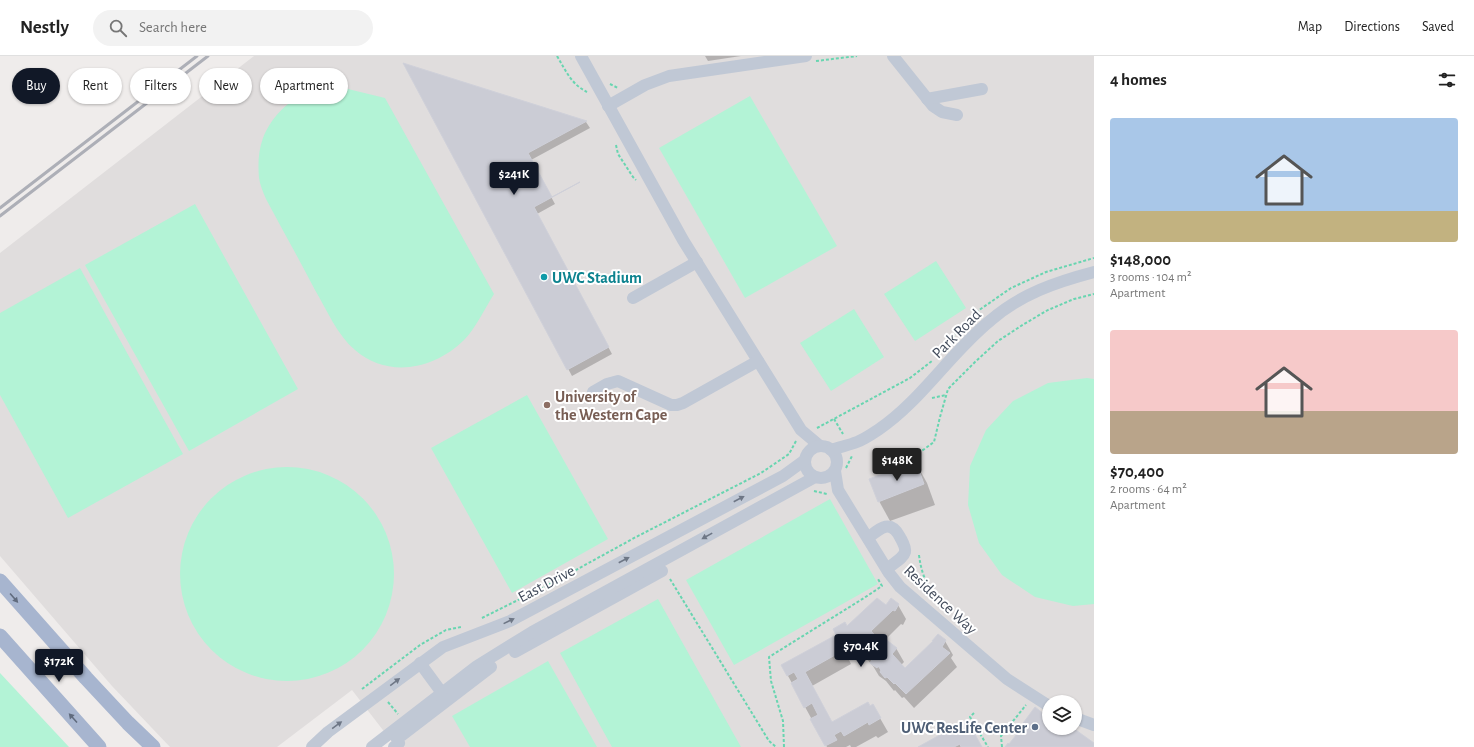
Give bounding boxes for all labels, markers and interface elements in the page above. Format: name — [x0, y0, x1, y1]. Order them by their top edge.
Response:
search box — [93, 10, 373, 46]
icon: search — [107, 17, 129, 39]
text: Nestly — [20, 18, 69, 37]
text: Search here — [139, 20, 207, 35]
text: Map — [1298, 20, 1322, 34]
text: Directions — [1344, 20, 1400, 34]
text: Saved — [1422, 20, 1454, 34]
chip: Buy — [12, 68, 60, 104]
chip: Rent — [68, 68, 122, 104]
chip: Filters — [130, 68, 191, 104]
chip: New — [199, 68, 252, 104]
chip: Apartment — [260, 68, 348, 104]
icon: filters — [1436, 69, 1458, 91]
text: 4 homes — [1110, 71, 1167, 88]
icon: home — [1248, 144, 1320, 216]
pin: $241K — [486, 162, 542, 196]
text: $241K — [499, 168, 529, 181]
text: $148,000 — [1110, 251, 1171, 268]
place label: UWC Stadium — [552, 270, 642, 286]
text: 3 rooms · 104 m² — [1110, 271, 1191, 284]
marker: UWC Stadium — [539, 272, 549, 282]
text: Apartment — [1110, 287, 1165, 300]
street label: Park Road — [929, 306, 984, 361]
icon: home — [1248, 356, 1320, 428]
place label: University of the Western Cape — [555, 389, 668, 423]
marker: University of the Western Cape — [542, 400, 552, 410]
pin: $148K — [869, 448, 925, 482]
text: $148K — [881, 454, 913, 467]
text: $70,400 — [1110, 463, 1164, 480]
text: 2 rooms · 64 m² — [1110, 483, 1187, 496]
one-way arrow — [733, 496, 744, 503]
text: Apartment — [1110, 499, 1165, 512]
one-way arrow — [701, 533, 713, 540]
one-way arrow — [618, 557, 630, 564]
street label: East Drive — [515, 562, 577, 605]
street label: Residence Way — [900, 562, 980, 638]
one-way arrow — [9, 593, 18, 602]
one-way arrow — [503, 618, 514, 624]
pin: $70.4K — [828, 634, 894, 668]
text: $70.4K — [843, 640, 879, 653]
pin: $172K — [31, 649, 87, 683]
text: $172K — [44, 655, 74, 668]
one-way arrow — [390, 678, 401, 686]
map controls — [1042, 695, 1082, 735]
button: layers — [1042, 695, 1082, 735]
one-way arrow — [69, 714, 78, 723]
place label: UWC ResLife Center — [901, 720, 1027, 736]
one-way arrow — [332, 721, 342, 729]
marker: UWC ResLife Center — [1030, 722, 1040, 732]

